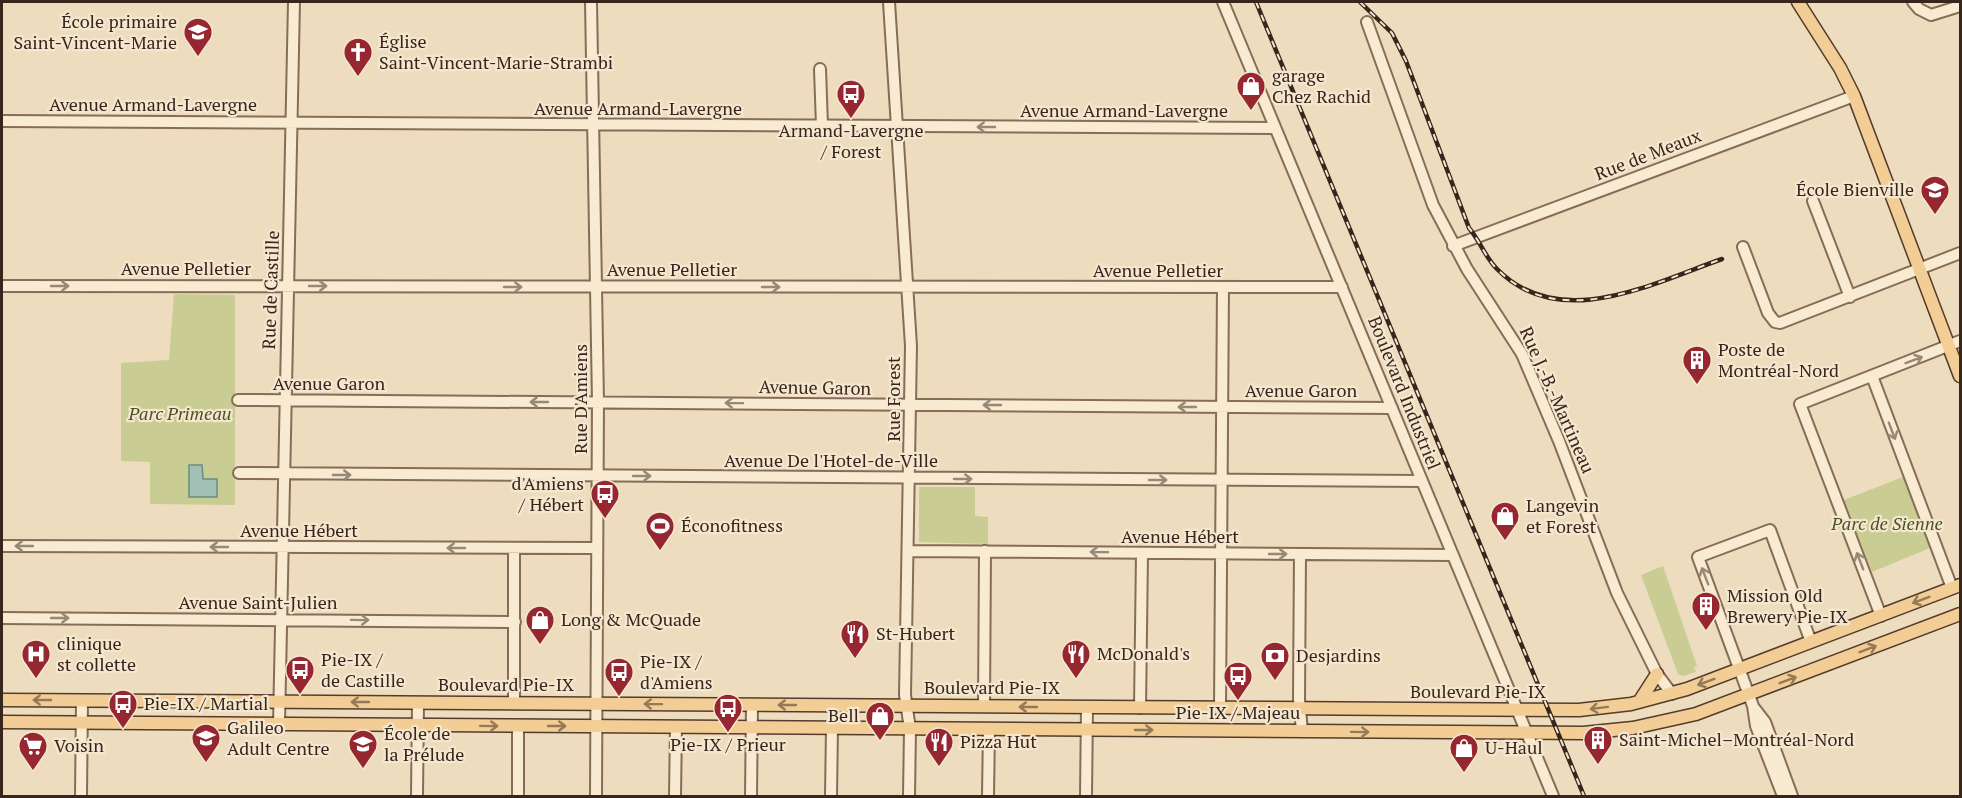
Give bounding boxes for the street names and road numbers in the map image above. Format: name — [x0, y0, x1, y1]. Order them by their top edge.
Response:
street label: Avenue Armand-Lavergne — [49, 92, 257, 116]
street label: Avenue Armand-Lavergne — [534, 96, 742, 120]
street label: Avenue Armand-Lavergne — [1020, 98, 1228, 122]
street label: Rue de Meaux — [1591, 123, 1705, 185]
street label: Rue de Castille — [256, 230, 284, 350]
street label: Avenue Pelletier — [121, 256, 251, 280]
street label: Avenue Pelletier — [607, 257, 737, 281]
street label: Avenue Pelletier — [1093, 258, 1223, 282]
street label: Boulevard Industriel — [1363, 312, 1447, 473]
street label: Rue J.-B.-Martineau — [1515, 322, 1601, 477]
street label: Rue D'Amiens — [568, 344, 592, 454]
street label: Rue Forest — [881, 356, 905, 442]
street label: Avenue Garon — [273, 371, 385, 395]
street label: Avenue Garon — [759, 374, 872, 400]
street label: Avenue Garon — [1245, 378, 1357, 402]
street label: Avenue De l'Hotel-de-Ville — [724, 448, 938, 472]
street label: Avenue Hébert — [240, 518, 358, 542]
street label: Avenue Hébert — [1121, 524, 1239, 548]
street label: Avenue Saint-Julien — [179, 590, 338, 614]
street label: Boulevard Pie-IX — [438, 672, 574, 696]
street label: Boulevard Pie-IX — [924, 675, 1060, 699]
street label: Boulevard Pie-IX — [1410, 679, 1546, 703]

